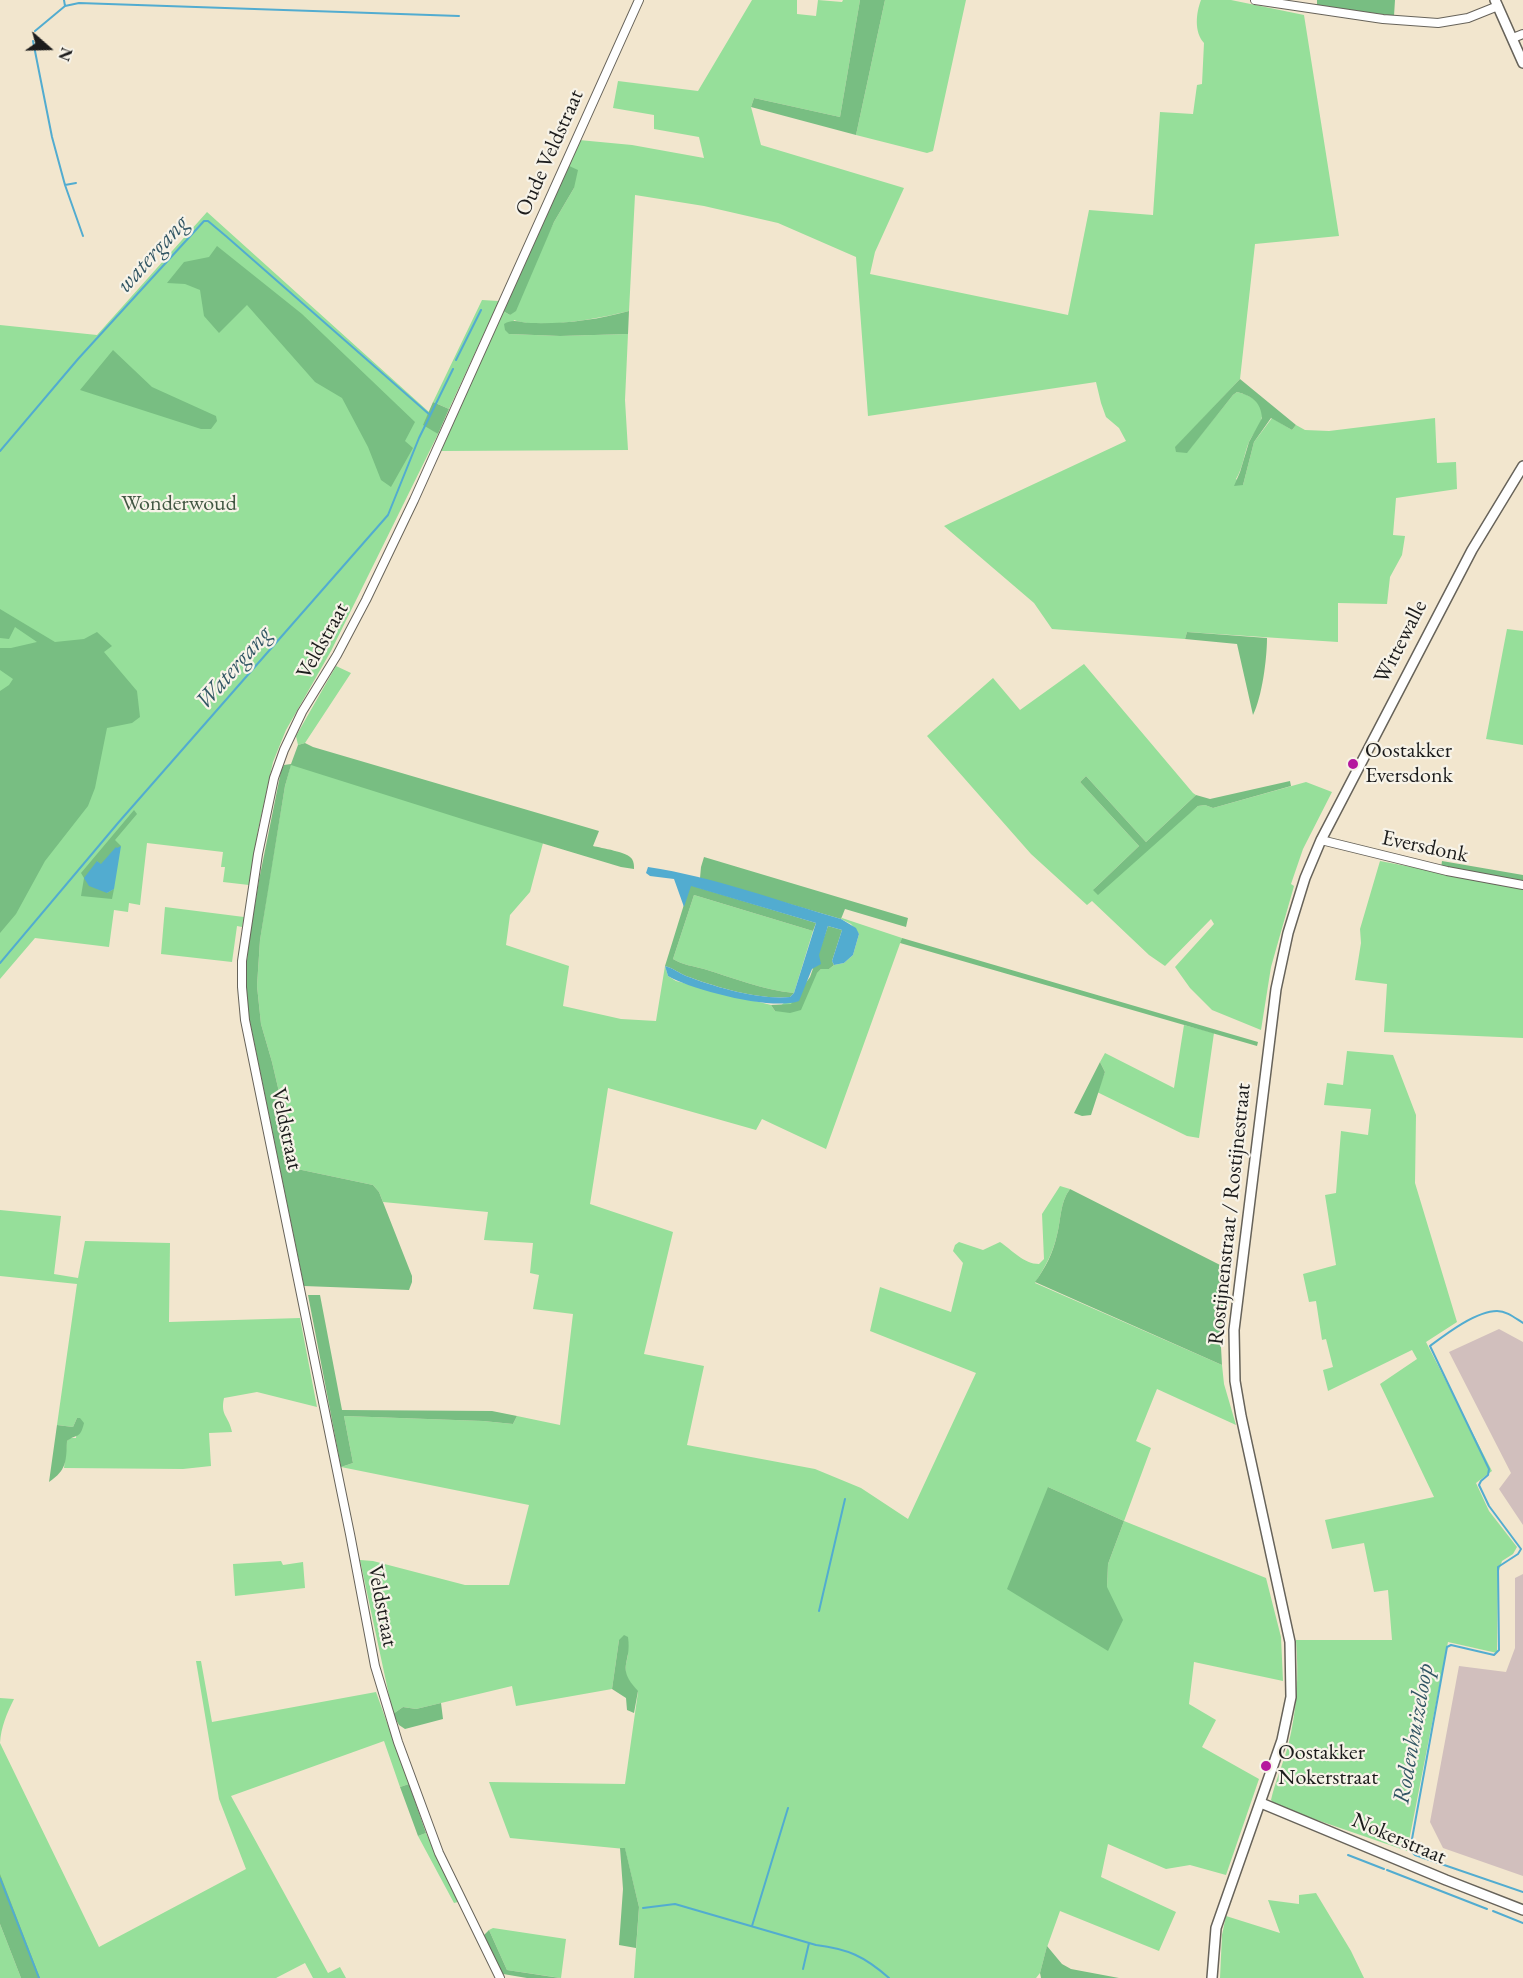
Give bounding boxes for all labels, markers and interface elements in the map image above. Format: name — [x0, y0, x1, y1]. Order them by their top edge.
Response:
north arrow — [18, 18, 78, 78]
text: N — [53, 45, 77, 64]
street label: Oude Veldstraat — [510, 86, 590, 220]
water label: watergang — [111, 209, 195, 299]
park label: Wonderwoud — [121, 491, 237, 517]
street label: Wittewalle — [1369, 596, 1433, 688]
street label: Veldstraat — [291, 598, 355, 684]
water label: Watergang — [190, 620, 278, 716]
place label: Oostakker Eversdonk — [1365, 738, 1453, 790]
marker: Oostakker Eversdonk — [1346, 757, 1360, 771]
street label: Eversdonk — [1379, 825, 1471, 869]
street label: Rostijnenstraat / Rostijnestraat — [1203, 1082, 1257, 1346]
street label: Veldstraat — [264, 1085, 308, 1173]
street label: Veldstraat — [361, 1563, 403, 1649]
water label: Rodenhuizeloop — [1387, 1662, 1441, 1806]
place label: Oostakker Nokerstraat — [1278, 1740, 1378, 1792]
marker: Oostakker Nokerstraat — [1259, 1759, 1273, 1773]
street label: Nokerstraat — [1348, 1807, 1450, 1871]

